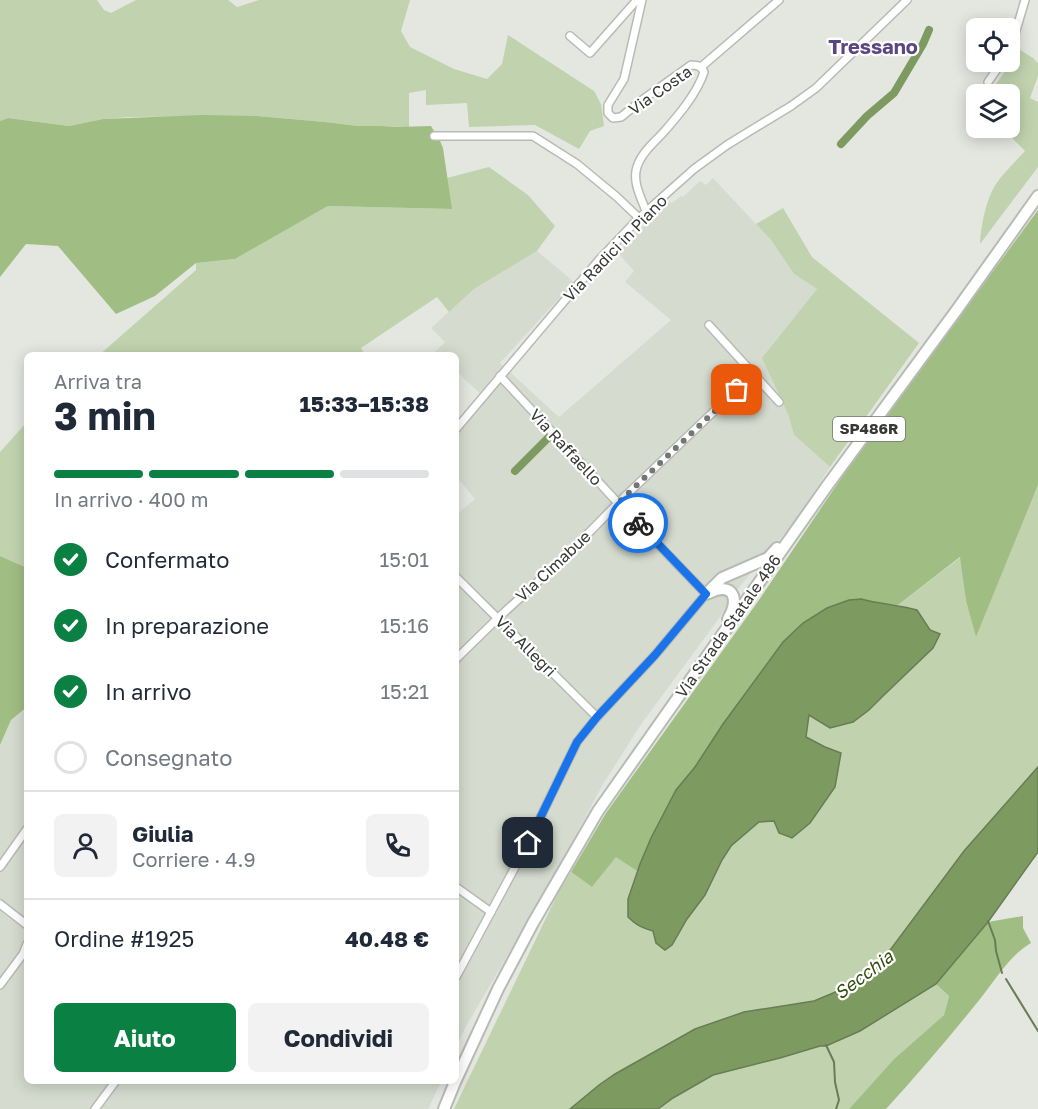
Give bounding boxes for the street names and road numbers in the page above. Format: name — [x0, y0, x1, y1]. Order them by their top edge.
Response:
street label: Via Costa — [625, 61, 695, 119]
street label: Via Radici in Piano — [559, 191, 671, 305]
street label: Via Raffaello — [525, 405, 607, 489]
road number: SP486R — [833, 417, 905, 441]
street label: Via Cimabue — [511, 526, 595, 606]
street label: Via Strada Statale 486 — [671, 550, 785, 702]
street label: Via Allegri — [491, 611, 561, 681]

